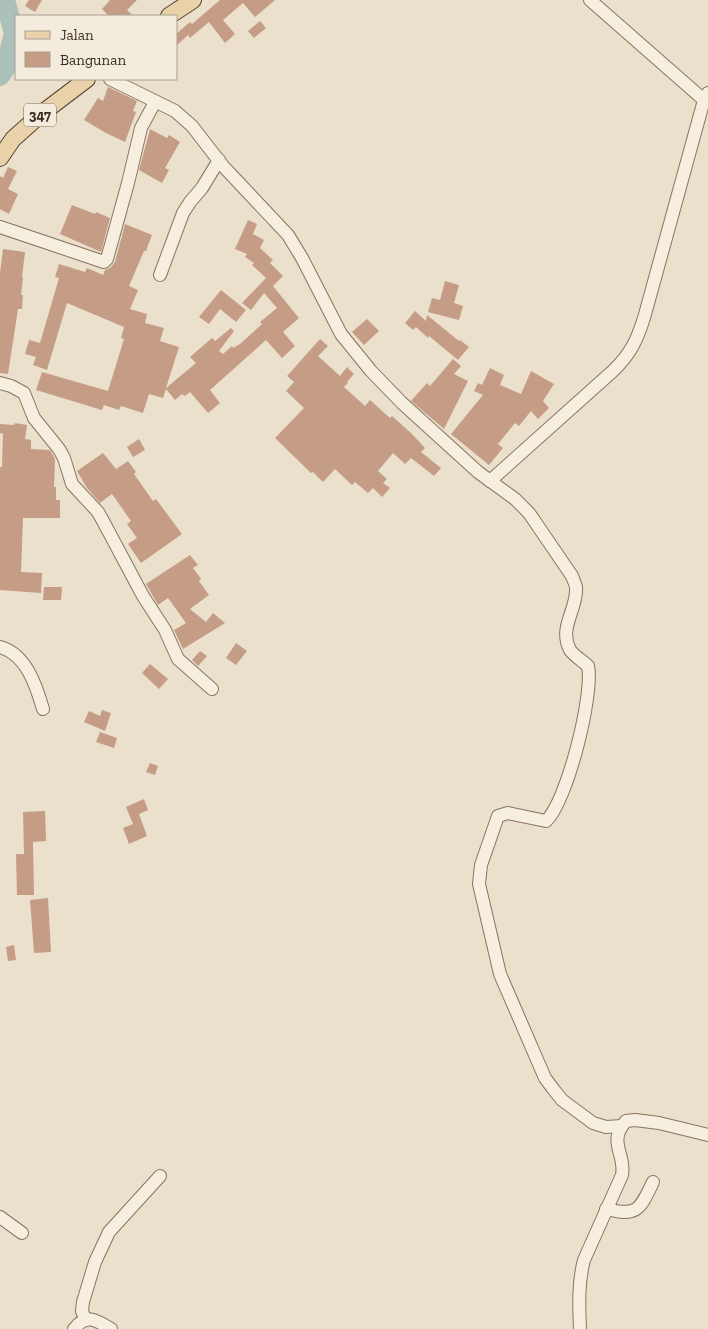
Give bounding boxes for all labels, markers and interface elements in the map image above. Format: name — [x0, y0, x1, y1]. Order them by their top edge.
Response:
legend — [15, 15, 178, 80]
text: Jalan — [60, 26, 94, 44]
text: Bangunan — [60, 51, 126, 69]
road number: 347 — [24, 104, 56, 126]

